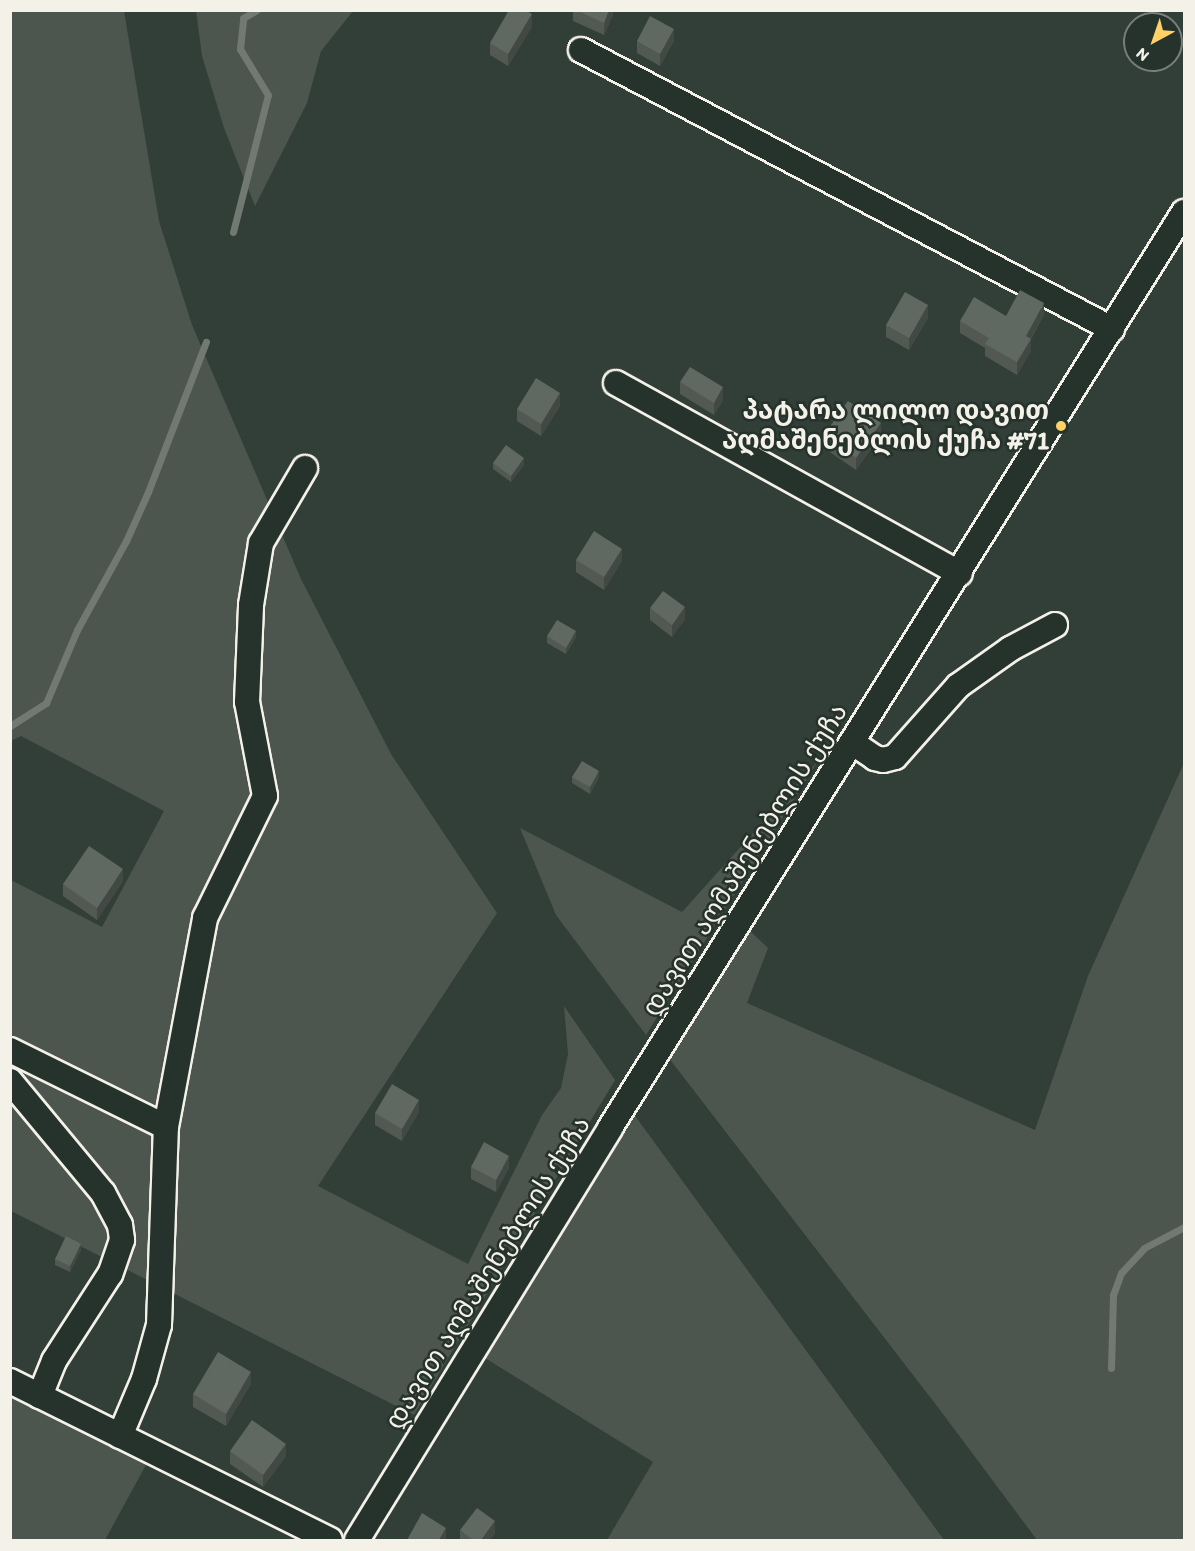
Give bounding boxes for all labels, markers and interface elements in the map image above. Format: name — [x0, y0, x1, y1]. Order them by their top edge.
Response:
north arrow — [1123, 12, 1183, 72]
text: N — [1132, 44, 1153, 65]
place label: პატარა ლილო დავით აღმაშენებლის ქუჩა #71 — [722, 395, 1049, 456]
marker: პატარა ლილო დავით აღმაშენებლის ქუჩა #71 — [1054, 419, 1068, 433]
street label: დავით აღმაშენებლის ქუჩა — [636, 698, 854, 1022]
street label: დავით აღმაშენებლის ქუჩა — [379, 1111, 597, 1435]

